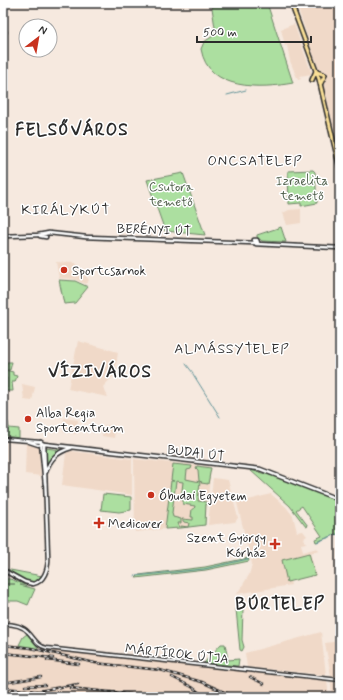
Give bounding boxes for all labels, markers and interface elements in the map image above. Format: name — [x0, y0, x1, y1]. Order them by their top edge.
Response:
north arrow — [18, 18, 58, 58]
scale bar — [197, 18, 311, 44]
text: N — [36, 22, 49, 38]
text: 500 m — [203, 25, 237, 41]
district label: FELSŐVÁROS — [15, 118, 129, 141]
district label: ONCSATELEP — [207, 152, 303, 170]
park label: Izraelita temető — [276, 173, 329, 205]
park label: Csutora temető — [148, 179, 193, 211]
district label: KIRÁLYKÚT — [21, 201, 111, 219]
street label: BERÉNYI ÚT — [117, 220, 192, 240]
place label: Sportcsarnok — [72, 263, 146, 280]
marker: Sportcsarnok — [59, 265, 69, 275]
district label: ALMÁSSYTELEP — [174, 340, 290, 358]
district label: VÍZIVÁROS — [48, 360, 152, 383]
place label: Alba Regia Sportcentrum — [36, 405, 124, 437]
marker: Alba Regia Sportcentrum — [23, 414, 33, 424]
street label: BUDAI ÚT — [166, 442, 226, 465]
place label: Óbudai Egyetem — [159, 488, 247, 505]
marker: Óbudai Egyetem — [146, 490, 156, 500]
place label: Medicover — [108, 516, 163, 533]
marker: Medicover — [93, 517, 105, 529]
place label: Szent György Kórház — [187, 530, 267, 562]
marker: Szent György Kórház — [269, 538, 281, 550]
district label: BÚRTELEP — [235, 593, 325, 615]
street label: MÁRTÍROK ÚTJA — [124, 640, 229, 668]

